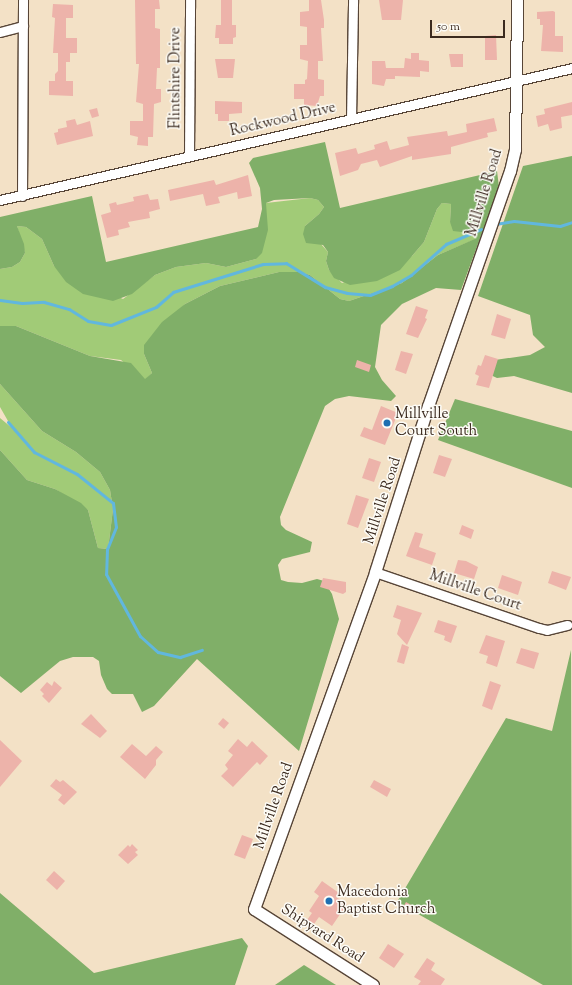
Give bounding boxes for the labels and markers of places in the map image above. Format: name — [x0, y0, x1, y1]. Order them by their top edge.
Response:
place label: Millville Court South — [395, 405, 477, 440]
marker: Millville Court South — [382, 418, 392, 428]
place label: Macedonia Baptist Church — [337, 883, 436, 918]
marker: Macedonia Baptist Church — [324, 896, 334, 906]

